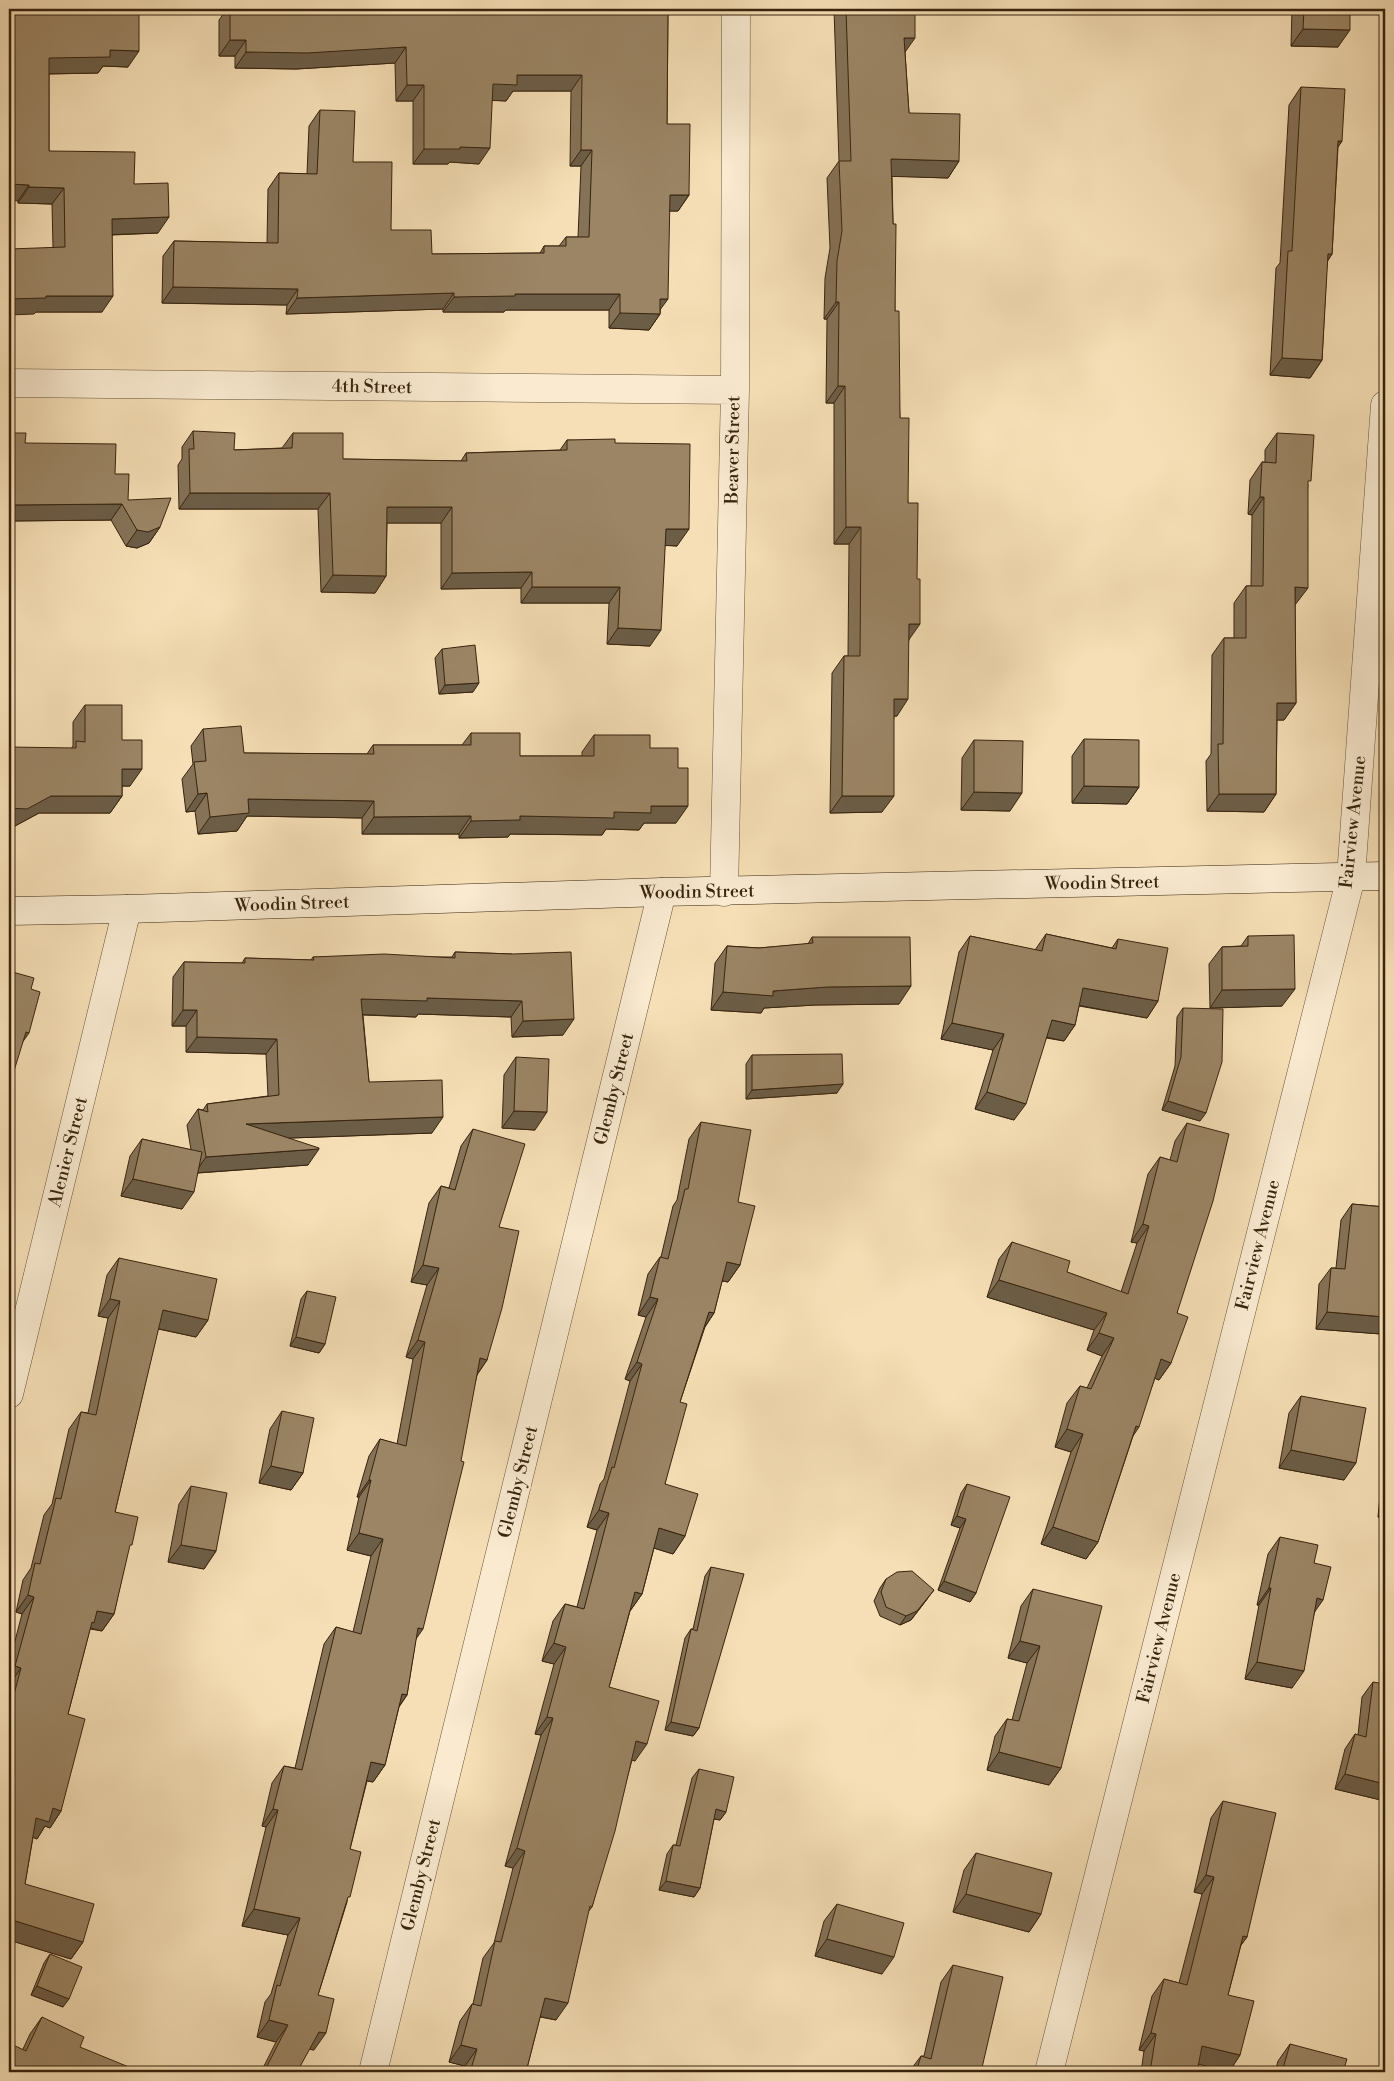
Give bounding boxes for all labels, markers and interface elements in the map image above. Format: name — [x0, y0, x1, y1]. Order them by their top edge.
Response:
street label: 4th Street — [331, 375, 413, 399]
street label: Beaver Street — [721, 395, 745, 506]
street label: Fairview Avenue — [1335, 754, 1371, 890]
street label: Woodin Street — [1043, 870, 1160, 896]
street label: Woodin Street — [638, 879, 755, 905]
street label: Woodin Street — [233, 890, 350, 918]
street label: Glemby Street — [589, 1030, 639, 1147]
street label: Alenier Street — [43, 1094, 93, 1211]
street label: Fairview Avenue — [1231, 1177, 1285, 1313]
street label: Glemby Street — [493, 1423, 543, 1540]
street label: Fairview Avenue — [1132, 1570, 1186, 1706]
street label: Glemby Street — [396, 1816, 446, 1933]

